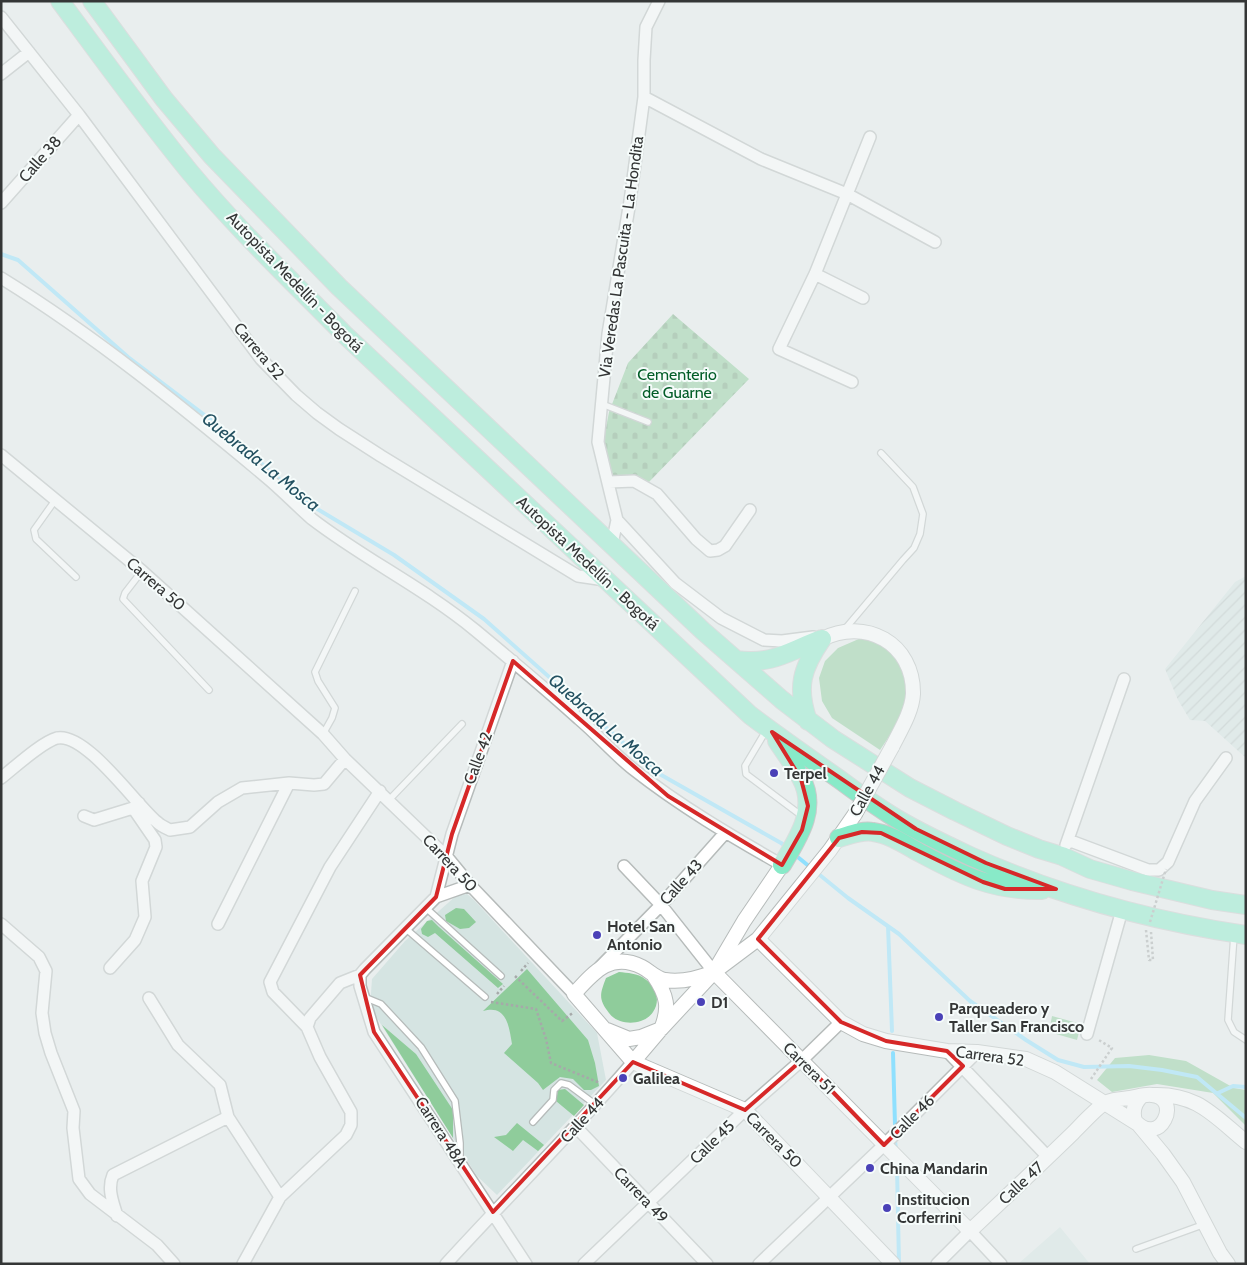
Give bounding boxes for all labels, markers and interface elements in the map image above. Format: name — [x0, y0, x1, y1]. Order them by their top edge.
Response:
street label: Calle 38 — [15, 132, 65, 186]
street label: Via Veredas La Pascuita - La Hondita — [595, 135, 647, 379]
street label: Autopista Medellín - Bogotá — [223, 208, 367, 356]
street label: Carrera 52 — [230, 319, 288, 383]
park label: Cementerio de Guarne — [637, 365, 717, 402]
water label: Quebrada La Mosca — [198, 408, 324, 516]
street label: Autopista Medellín - Bogotá — [513, 492, 663, 634]
street label: Carrera 50 — [123, 553, 189, 615]
water label: Quebrada La Mosca — [544, 669, 668, 781]
street label: Calle 42 — [460, 729, 496, 787]
street label: Calle 44 — [845, 762, 889, 820]
place label: Terpel — [784, 764, 827, 783]
marker: Terpel — [768, 767, 780, 779]
street label: Carrera 50 — [419, 830, 481, 896]
street label: Calle 43 — [656, 855, 706, 909]
place label: Hotel San Antonio — [607, 917, 675, 954]
marker: Hotel San Antonio — [591, 929, 603, 941]
place label: D1 — [711, 993, 728, 1012]
marker: D1 — [695, 996, 707, 1008]
place label: Parqueadero y Taller San Francisco — [949, 999, 1084, 1036]
marker: Parqueadero y Taller San Francisco — [933, 1011, 945, 1023]
street label: Carrera 51 — [779, 1038, 839, 1098]
street label: Carrera 52 — [955, 1042, 1025, 1070]
place label: Galilea — [633, 1069, 680, 1088]
marker: Galilea — [617, 1072, 629, 1084]
street label: Calle 46 — [886, 1091, 938, 1143]
street label: Carrera 48A — [411, 1093, 471, 1171]
street label: Calle 44 — [556, 1093, 608, 1147]
street label: Carrera 50 — [742, 1108, 806, 1172]
street label: Calle 45 — [686, 1116, 738, 1168]
street label: Calle 47 — [995, 1158, 1047, 1208]
place label: China Mandarin — [880, 1159, 988, 1178]
marker: China Mandarin — [864, 1162, 876, 1174]
street label: Carrera 49 — [610, 1163, 672, 1227]
place label: Institucion Corferrini — [897, 1190, 970, 1227]
marker: Institucion Corferrini — [881, 1202, 893, 1214]

